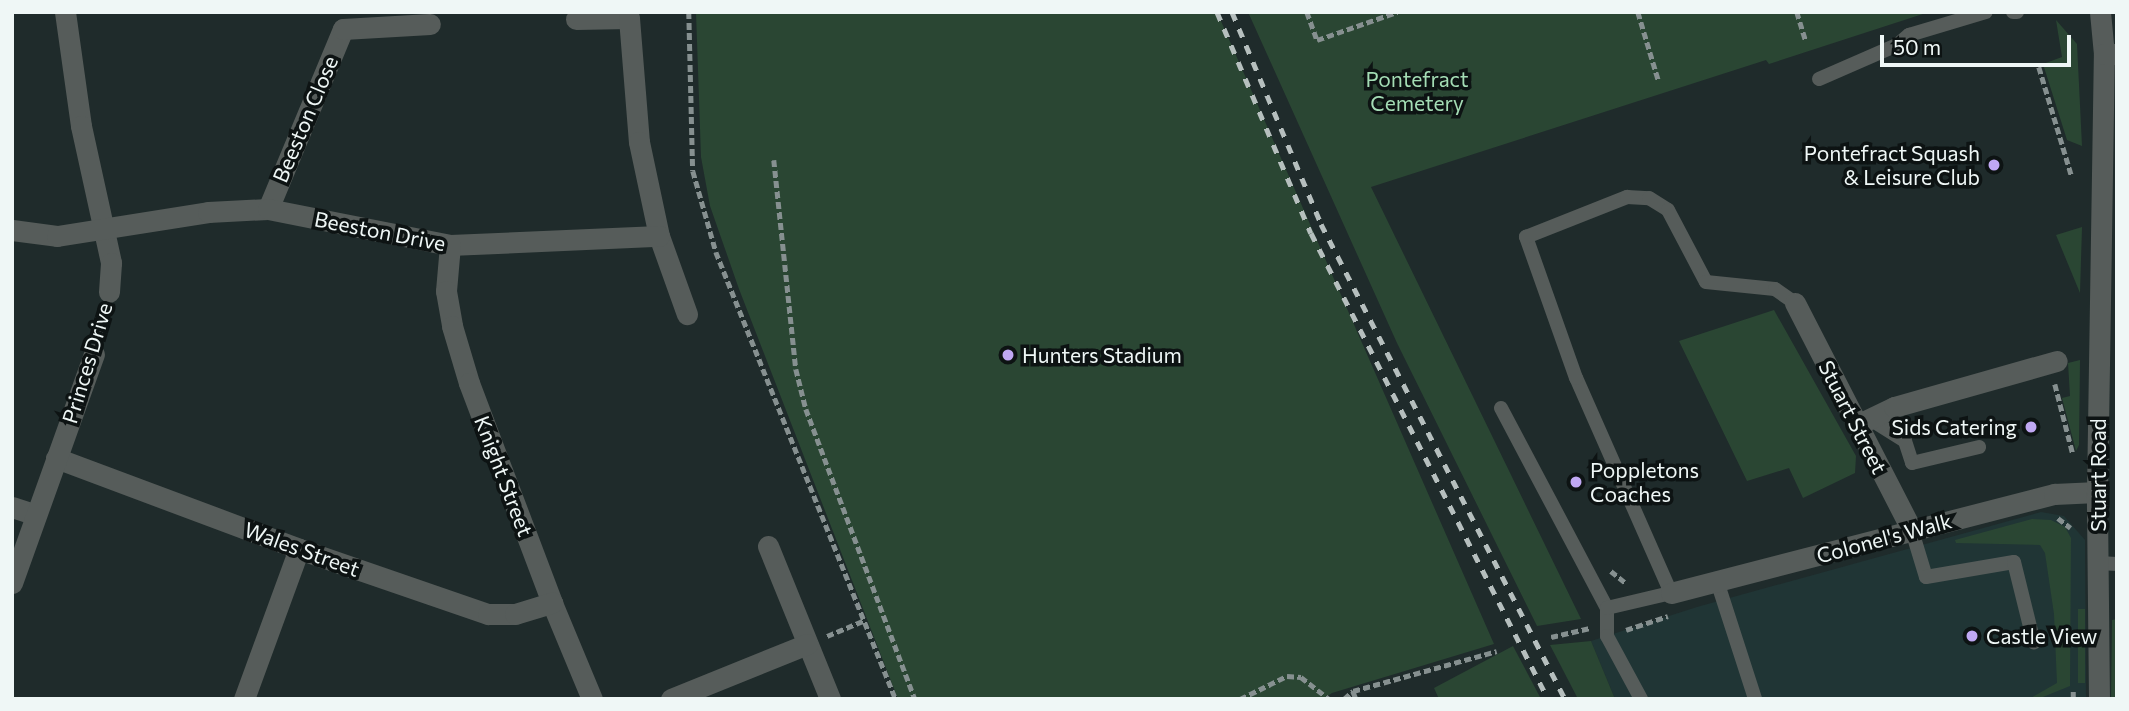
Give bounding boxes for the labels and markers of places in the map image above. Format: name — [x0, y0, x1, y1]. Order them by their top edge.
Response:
place label: Pontefract Squash & Leisure Club — [1804, 140, 1980, 190]
marker: Pontefract Squash & Leisure Club — [1986, 157, 2002, 173]
place label: Hunters Stadium — [1022, 342, 1182, 368]
marker: Hunters Stadium — [1000, 347, 1016, 363]
place label: Sids Catering — [1891, 414, 2017, 440]
marker: Sids Catering — [2023, 419, 2039, 435]
place label: Poppletons Coaches — [1590, 457, 1699, 507]
marker: Poppletons Coaches — [1568, 474, 1584, 490]
place label: Castle View — [1986, 623, 2097, 649]
marker: Castle View — [1964, 628, 1980, 644]

